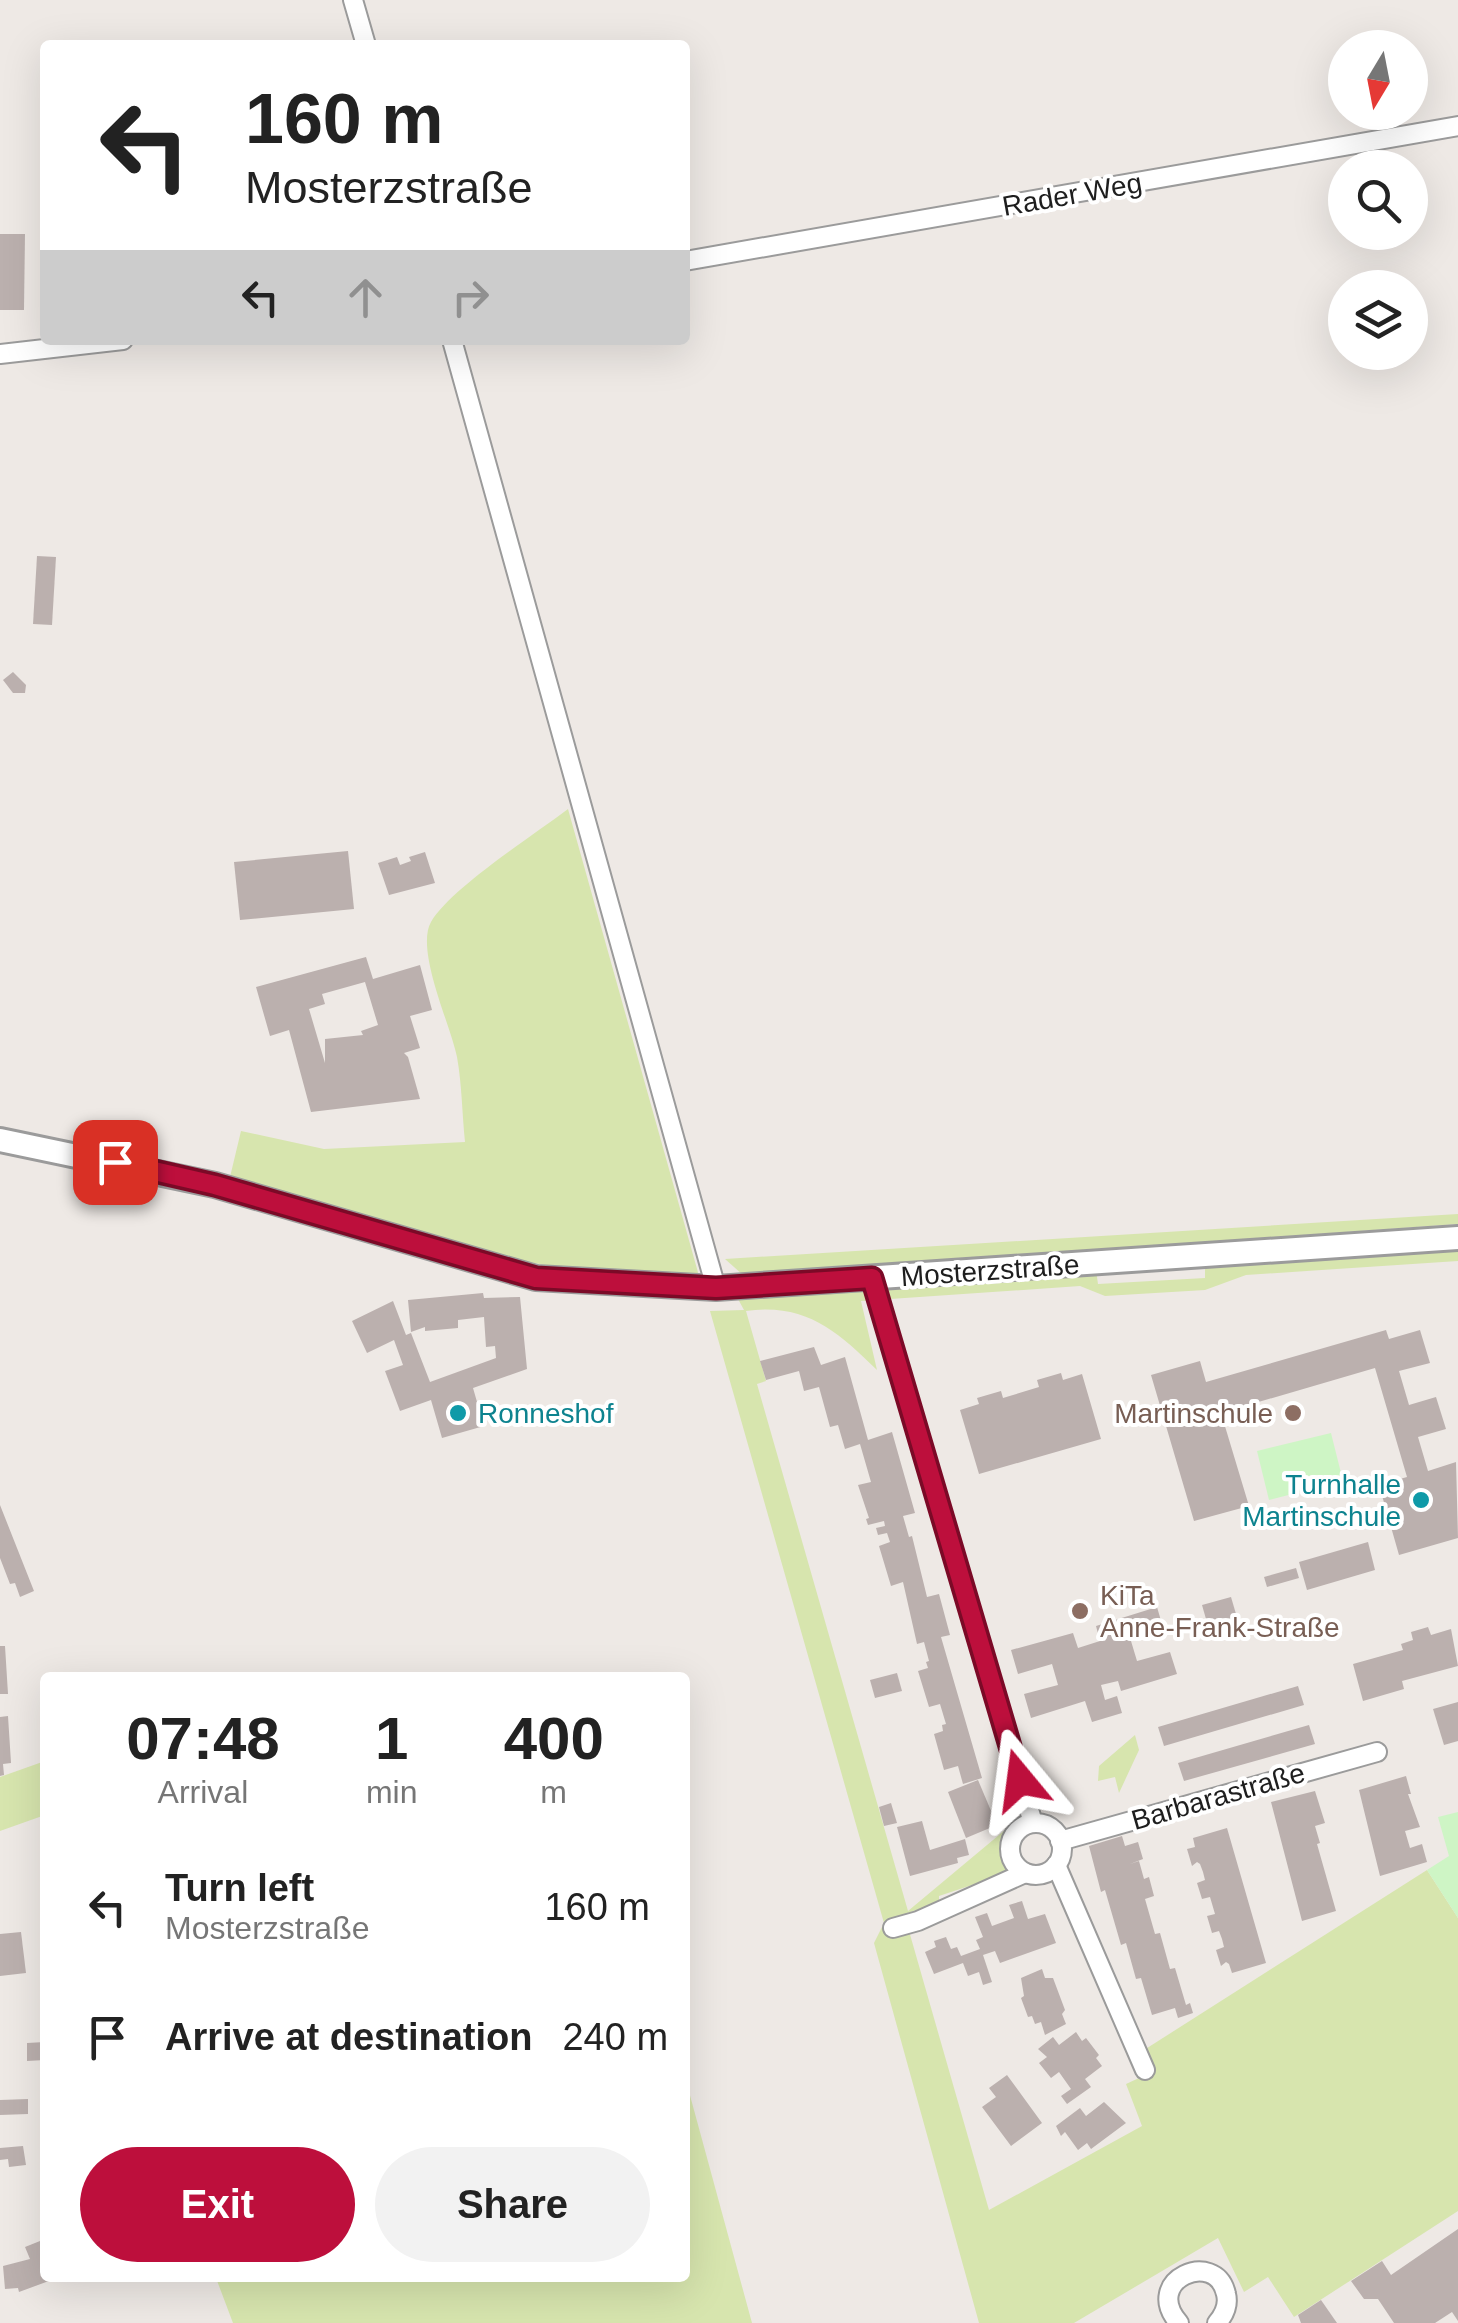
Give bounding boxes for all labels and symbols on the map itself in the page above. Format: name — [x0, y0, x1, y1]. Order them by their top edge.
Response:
north arrow — [1328, 30, 1428, 130]
street label: Rader Weg — [1000, 167, 1144, 222]
pin — [73, 1120, 158, 1205]
street label: Mosterzstraße — [900, 1249, 1080, 1292]
place label: Ronneshof — [478, 1398, 614, 1429]
place label: Martinschule — [1114, 1398, 1273, 1429]
marker: Ronneshof — [447, 1402, 469, 1424]
marker: Martinschule — [1282, 1402, 1304, 1424]
place label: Turnhalle Martinschule — [1242, 1469, 1401, 1532]
marker: Turnhalle Martinschule — [1410, 1489, 1432, 1511]
place label: KiTa Anne-Frank-Straße — [1100, 1580, 1340, 1643]
marker: KiTa Anne-Frank-Straße — [1069, 1600, 1091, 1622]
position arrow — [968, 1728, 1072, 1832]
street label: Barbarastraße — [1128, 1757, 1308, 1836]

